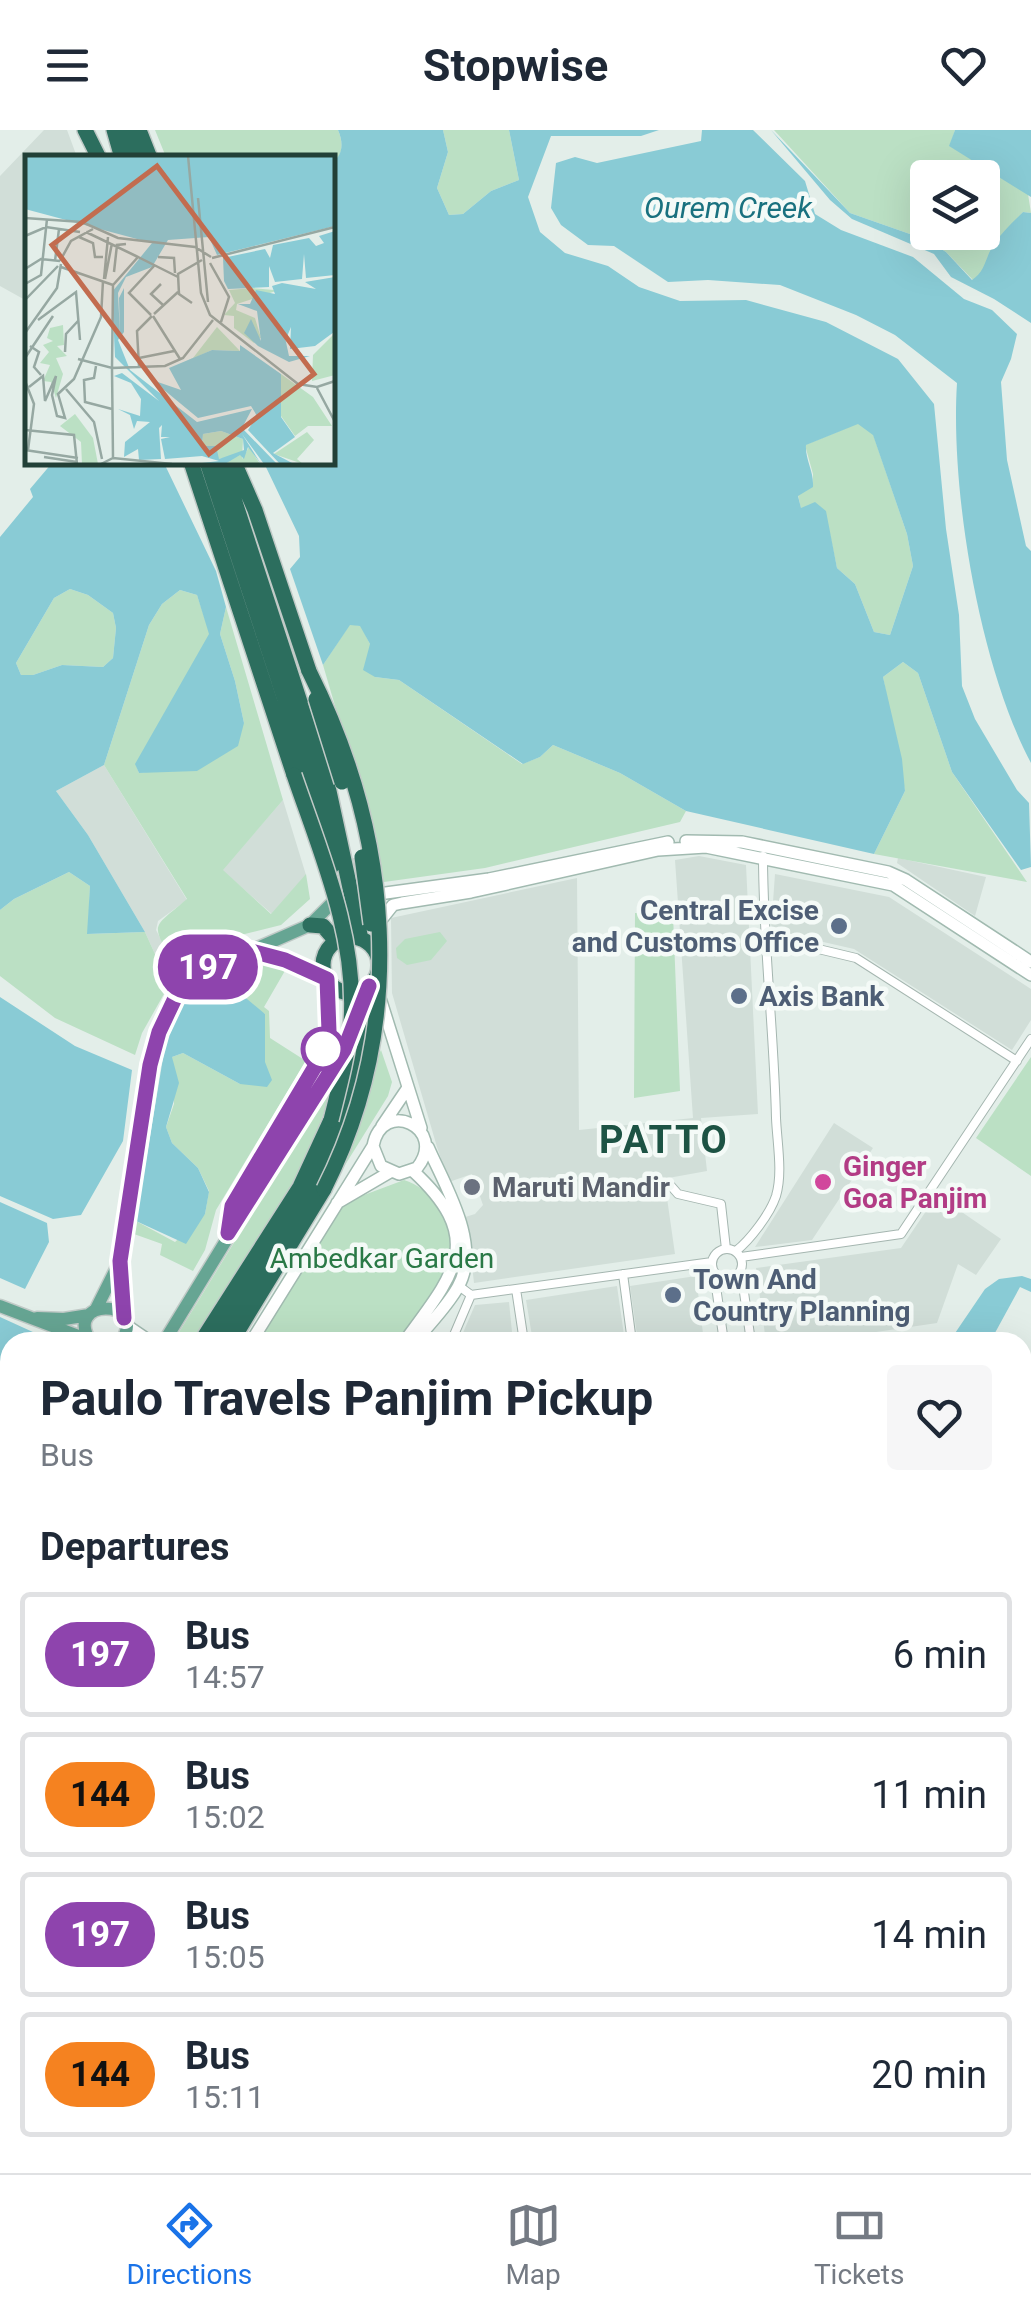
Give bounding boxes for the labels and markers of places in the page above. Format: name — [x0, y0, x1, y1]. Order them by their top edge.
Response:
place label: Central Excise and Customs Office — [572, 894, 819, 959]
marker: Central Excise and Customs Office — [828, 915, 850, 937]
place label: Axis Bank — [759, 980, 885, 1013]
marker: Axis Bank — [728, 985, 750, 1007]
unlabelled marker — [302, 1028, 344, 1070]
place label: Ginger Goa Panjim — [843, 1150, 987, 1215]
place label: Maruti Mandir — [492, 1171, 670, 1204]
marker: Ginger Goa Panjim — [812, 1171, 834, 1193]
marker: Maruti Mandir — [461, 1176, 483, 1198]
place label: Town And Country Planning — [693, 1263, 910, 1328]
marker: Town And Country Planning — [662, 1284, 684, 1306]

